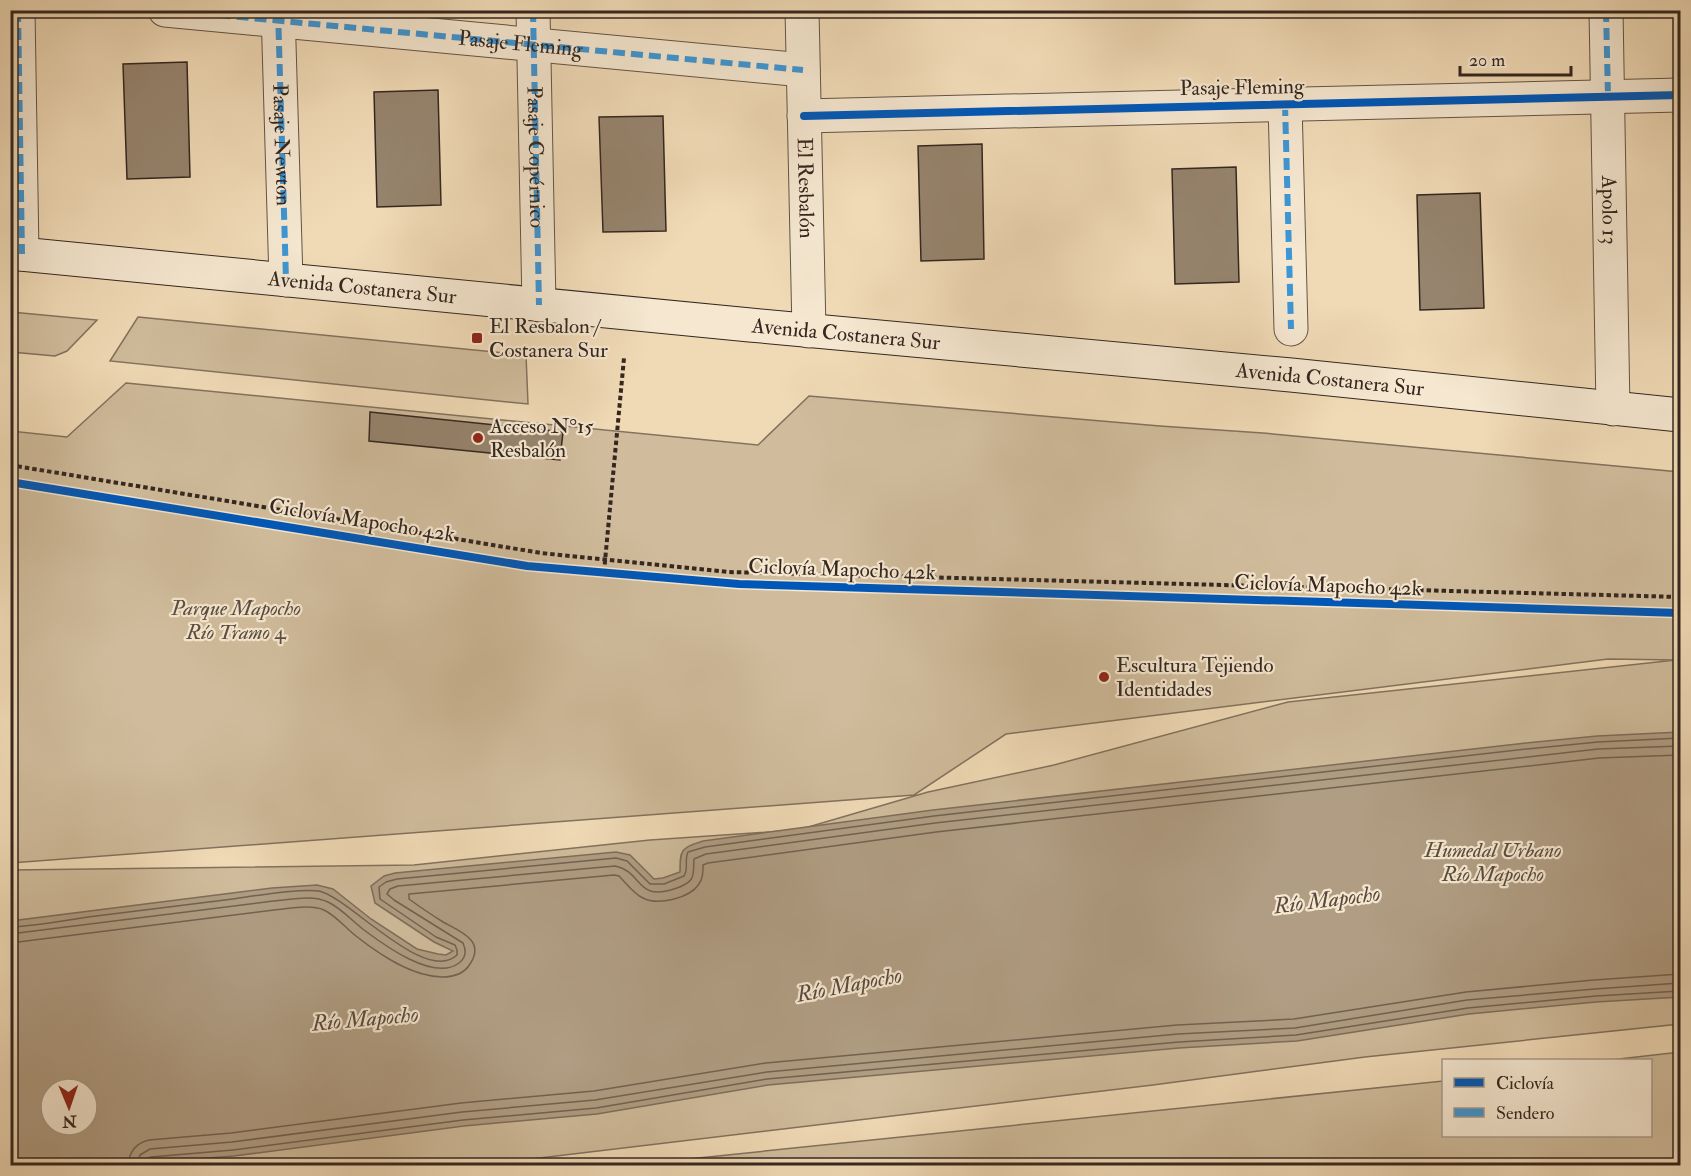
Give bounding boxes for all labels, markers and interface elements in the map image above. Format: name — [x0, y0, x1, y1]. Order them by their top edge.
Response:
street label: Pasaje Fleming — [457, 25, 584, 63]
scale bar — [1460, 39, 1571, 77]
text: 20 m — [1469, 49, 1505, 72]
street label: Pasaje Fleming — [1179, 73, 1305, 102]
street label: Pasaje Newton — [266, 84, 297, 207]
street label: Pasaje Copérnico — [521, 86, 550, 228]
street label: El Resbalón — [791, 137, 820, 239]
street label: Apolo 13 — [1595, 174, 1623, 245]
street label: Avenida Costanera Sur — [266, 265, 458, 310]
street label: Avenida Costanera Sur — [750, 312, 942, 357]
place label: El Resbalon / Costanera Sur — [489, 313, 608, 364]
marker: El Resbalon / Costanera Sur — [470, 331, 484, 345]
street label: Avenida Costanera Sur — [1234, 357, 1426, 403]
place label: Acceso N°15 Resbalón — [489, 413, 594, 464]
marker: Acceso N°15 Resbalón — [471, 431, 485, 445]
street label: Ciclovía Mapocho 42k — [267, 492, 457, 549]
street label: Ciclovía Mapocho 42k — [748, 553, 936, 586]
street label: Ciclovía Mapocho 42k — [1234, 569, 1422, 602]
park label: Parque Mapocho Río Tramo 4 — [170, 595, 301, 646]
place label: Escultura Tejiendo Identidades — [1116, 652, 1274, 703]
marker: Escultura Tejiendo Identidades — [1097, 670, 1111, 684]
park label: Humedal Urbano Río Mapocho — [1423, 837, 1562, 888]
water label: Río Mapocho — [1271, 880, 1382, 921]
water label: Río Mapocho — [793, 961, 905, 1009]
water label: Río Mapocho — [310, 1000, 420, 1038]
legend — [1442, 1059, 1652, 1137]
text: Ciclovía — [1496, 1072, 1555, 1095]
north arrow — [39, 1077, 99, 1137]
text: Sendero — [1496, 1102, 1555, 1125]
text: N — [61, 1111, 78, 1131]

